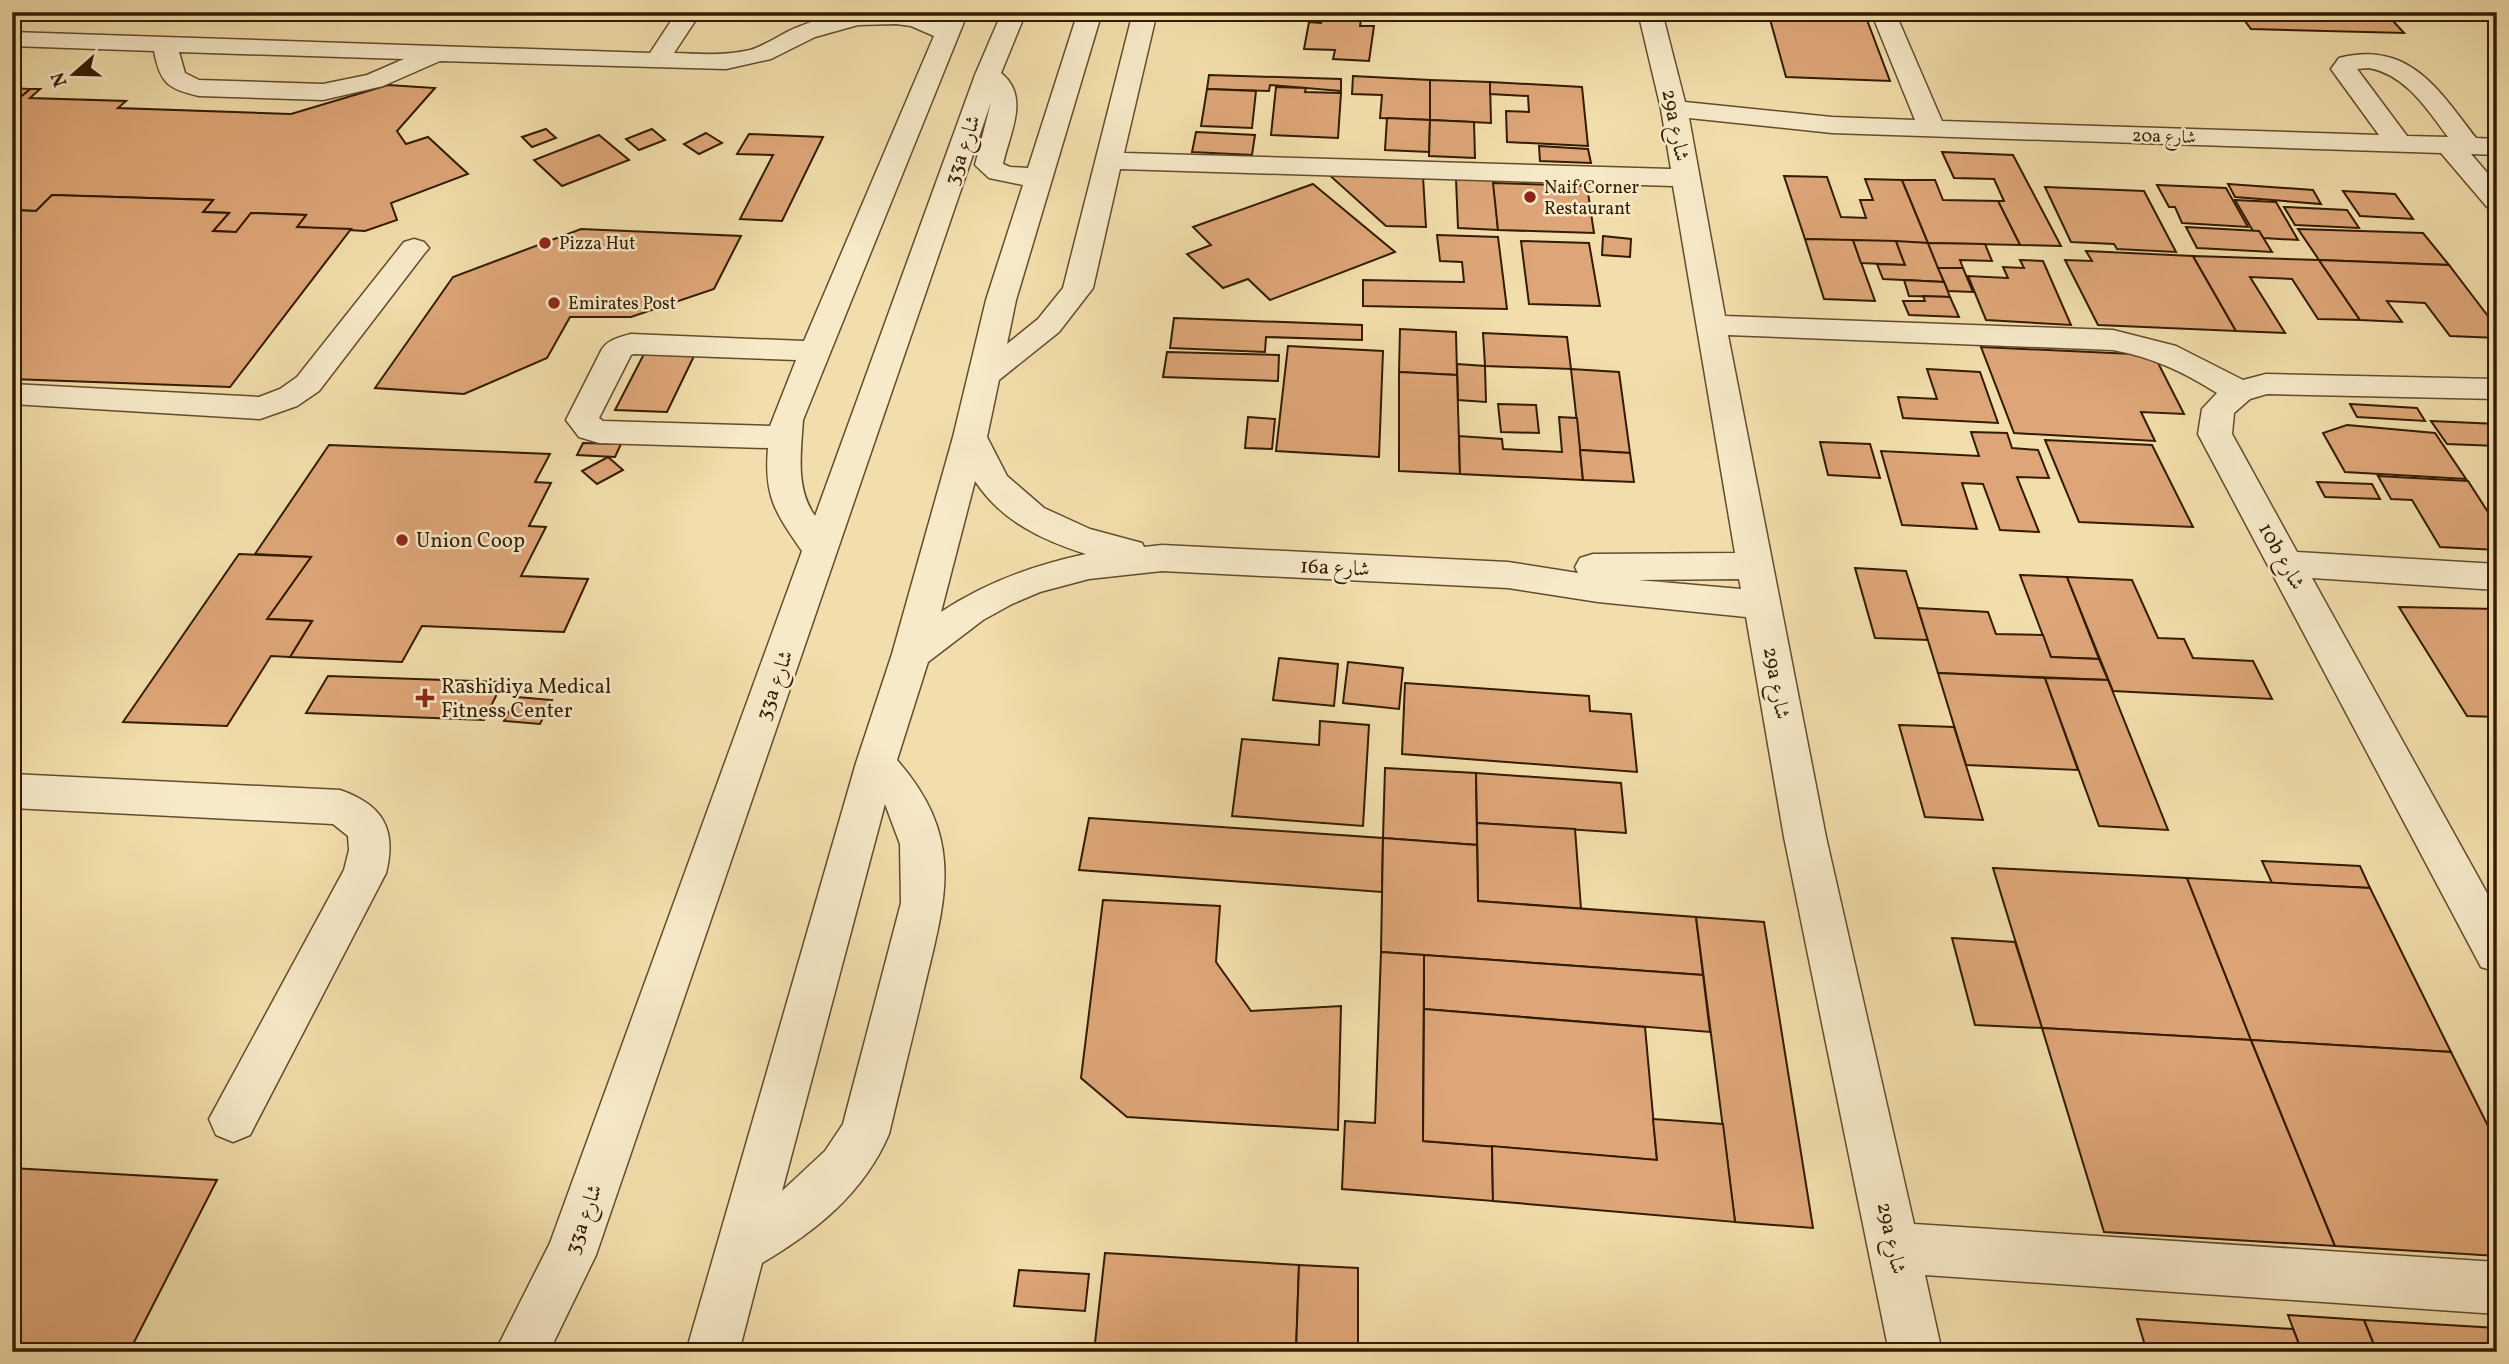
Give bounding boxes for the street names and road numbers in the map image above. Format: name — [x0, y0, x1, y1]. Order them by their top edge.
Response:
street label: 29a شارع — [1651, 87, 1696, 164]
street label: 33a شارع — [938, 111, 991, 190]
street label: 20a شارع — [2131, 124, 2196, 152]
street label: 10b شارع — [2249, 518, 2311, 597]
street label: 16a شارع — [1299, 552, 1371, 587]
street label: 29a شارع — [1753, 645, 1796, 722]
street label: 33a شارع — [749, 646, 803, 725]
street label: 33a شارع — [558, 1180, 612, 1259]
street label: 29a شارع — [1867, 1200, 1912, 1277]

